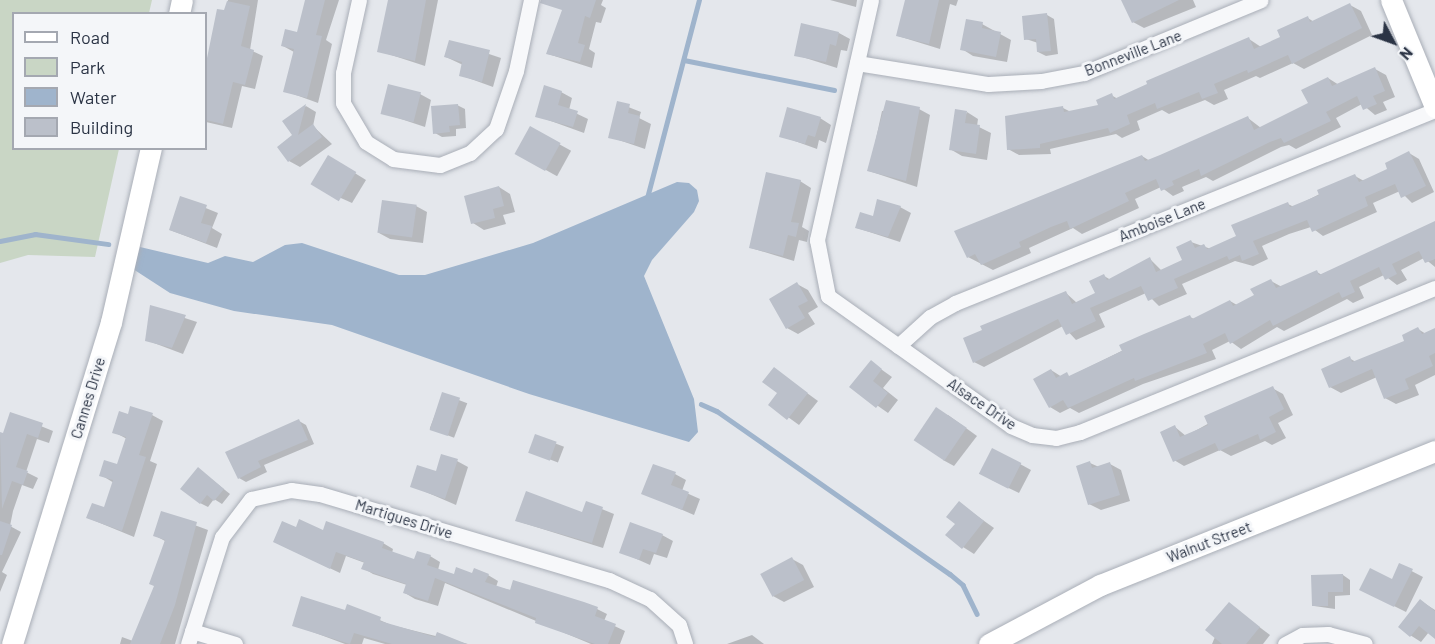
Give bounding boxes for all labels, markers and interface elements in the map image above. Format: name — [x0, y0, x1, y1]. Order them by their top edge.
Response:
legend — [12, 12, 207, 150]
north arrow — [1363, 12, 1423, 72]
text: Road — [70, 26, 110, 48]
street label: Bonneville Lane — [1082, 26, 1184, 80]
text: N — [1396, 44, 1418, 64]
text: Park — [70, 56, 105, 78]
text: Water — [70, 86, 117, 108]
text: Building — [70, 116, 133, 138]
street label: Amboise Lane — [1116, 194, 1208, 246]
street label: Cannes Drive — [67, 355, 109, 441]
street label: Alsace Drive — [944, 374, 1020, 434]
street label: Martigues Drive — [353, 496, 455, 542]
street label: Walnut Street — [1164, 518, 1254, 566]

